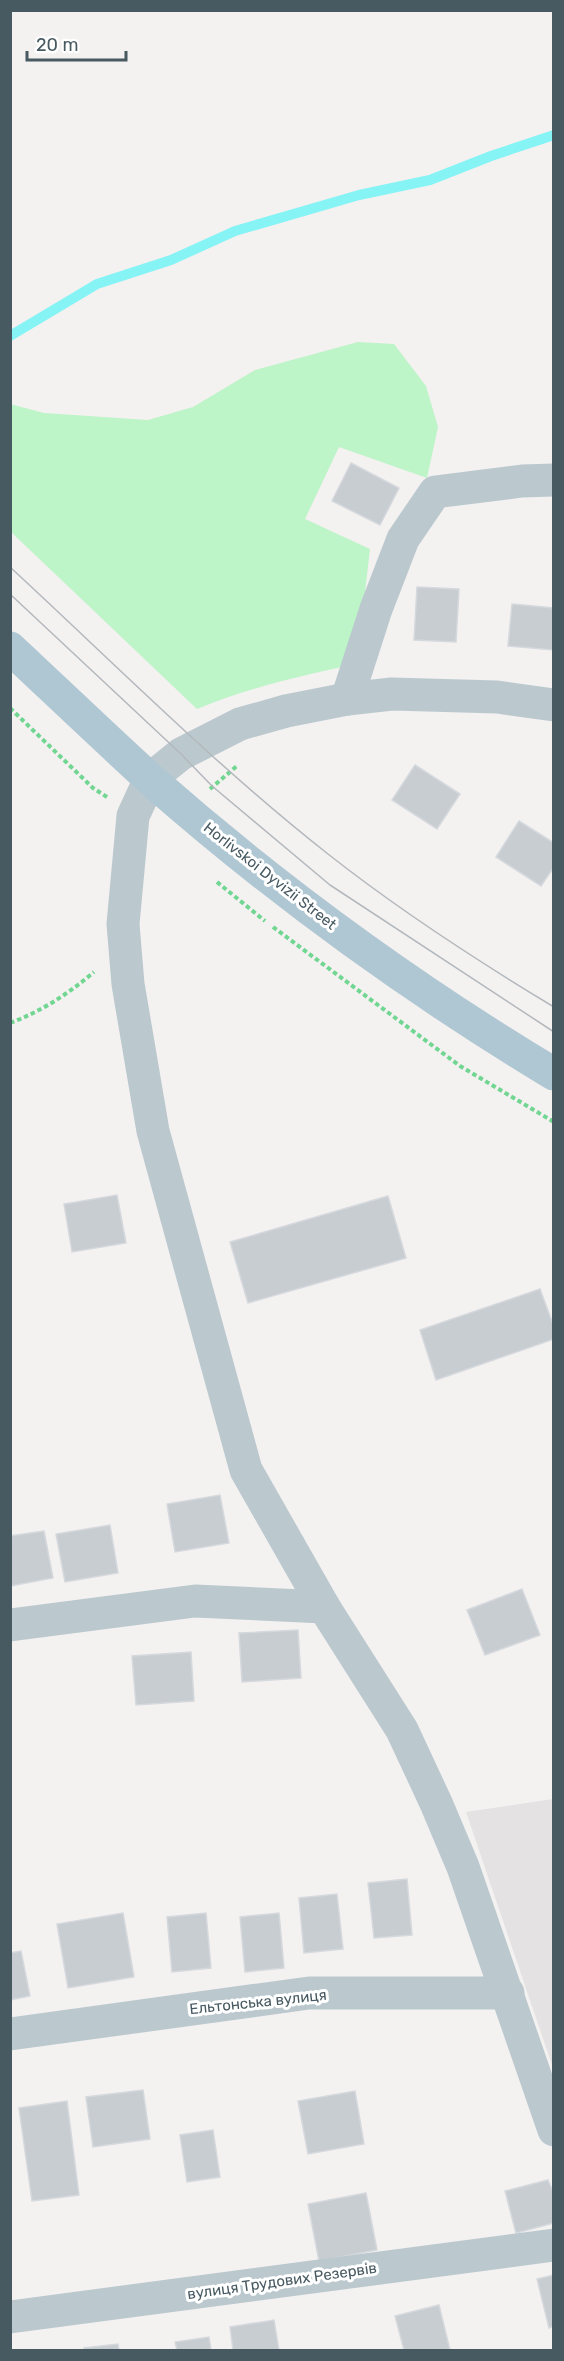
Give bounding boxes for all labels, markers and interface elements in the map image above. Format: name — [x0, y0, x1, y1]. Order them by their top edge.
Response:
scale bar — [27, 24, 126, 62]
text: 20 m — [36, 34, 78, 56]
street label: Horlivskoi Dyvizii Street — [200, 818, 340, 934]
street label: Ельтонська вулиця — [188, 1986, 328, 2018]
street label: вулиця Трудових Резервів — [186, 2259, 378, 2303]

